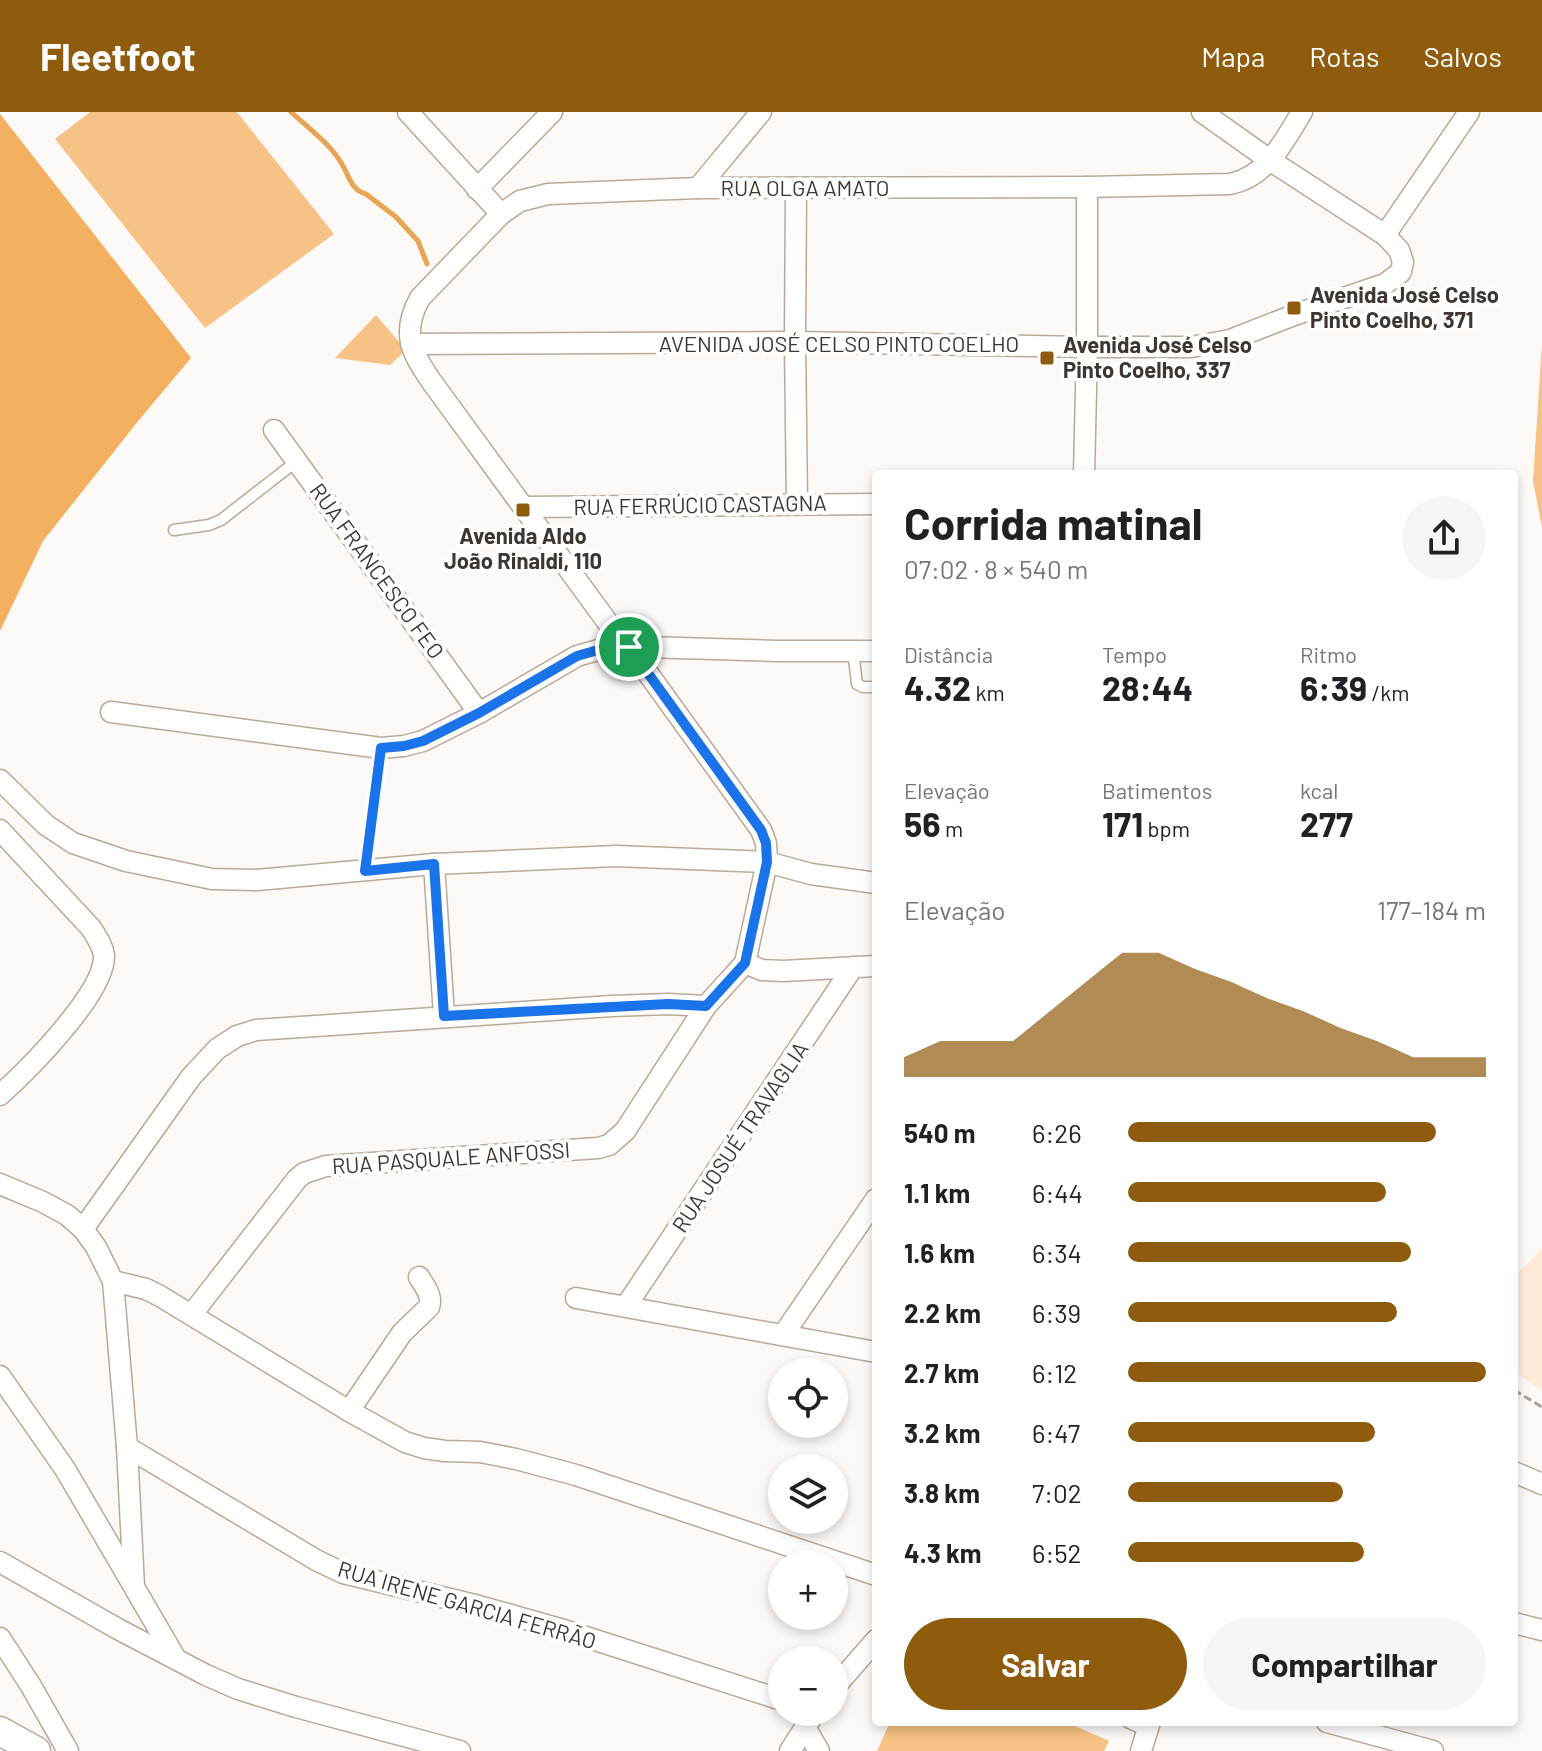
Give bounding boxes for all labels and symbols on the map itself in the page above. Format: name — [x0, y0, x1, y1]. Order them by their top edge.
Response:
street label: RUA OLGA AMATO — [721, 174, 889, 200]
place label: Avenida José Celso Pinto Coelho, 371 — [1310, 281, 1499, 332]
marker: Avenida José Celso Pinto Coelho, 371 — [1285, 299, 1303, 317]
street label: AVENIDA JOSÉ CELSO PINTO COELHO — [659, 330, 1019, 356]
place label: Avenida José Celso Pinto Coelho, 337 — [1063, 331, 1252, 382]
marker: Avenida José Celso Pinto Coelho, 337 — [1038, 349, 1056, 367]
street label: RUA FRANCESCO FEO — [305, 478, 450, 663]
street label: RUA FERRÚCIO CASTAGNA — [573, 489, 827, 519]
marker: Avenida Aldo João Rinaldi, 110 — [514, 501, 532, 519]
place label: Avenida Aldo João Rinaldi, 110 — [444, 522, 602, 573]
pin — [595, 613, 663, 681]
street label: RUA JOSUÉ TRAVAGLIA — [666, 1036, 813, 1237]
street label: RUA PASQUALE ANFOSSI — [331, 1136, 571, 1178]
street label: RUA IRENE GARCIA FERRÃO — [335, 1555, 599, 1653]

